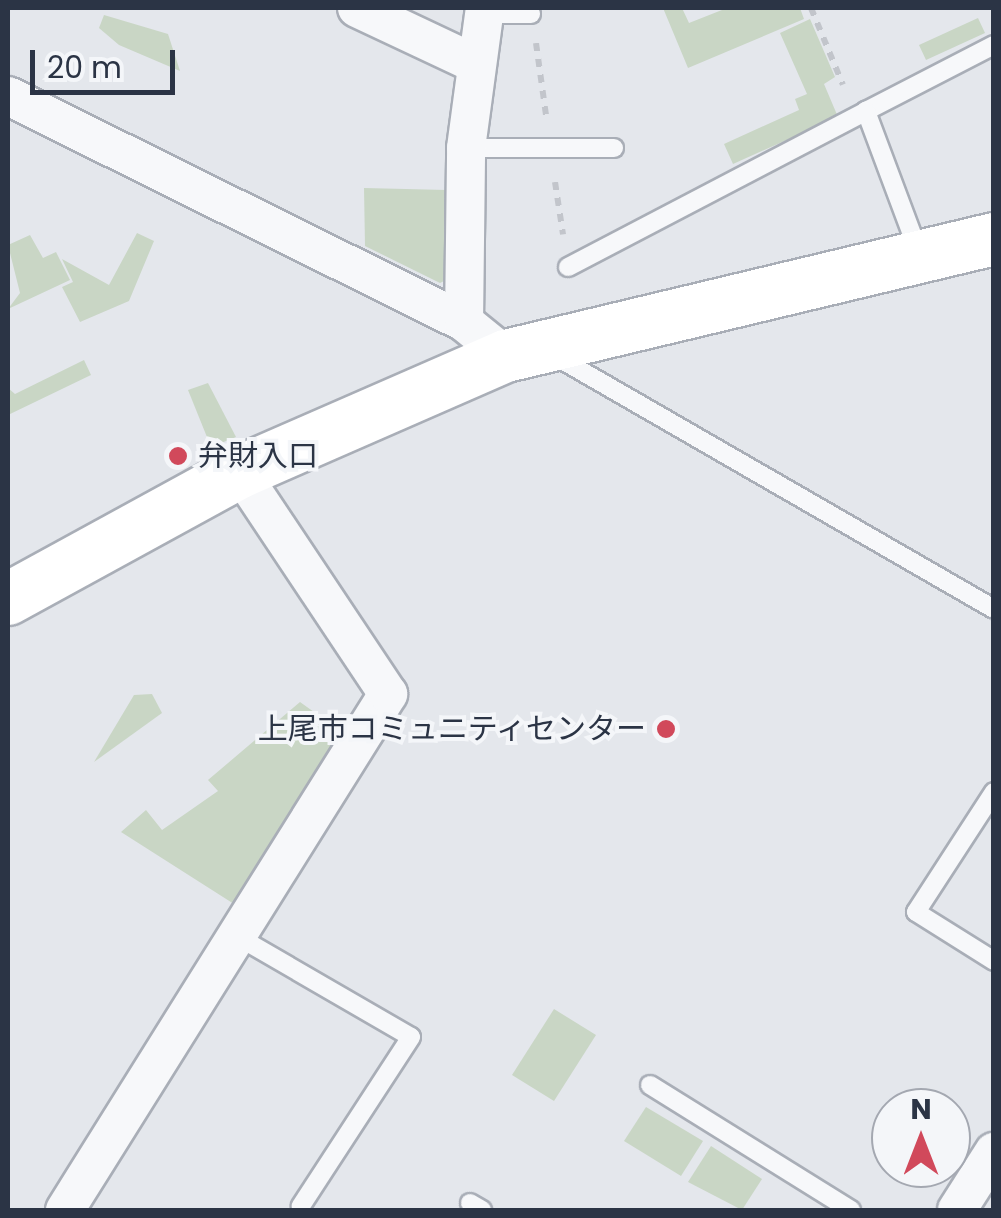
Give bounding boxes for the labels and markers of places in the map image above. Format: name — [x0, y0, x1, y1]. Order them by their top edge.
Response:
place label: 弁財入口 — [198, 438, 318, 474]
marker: 弁財入口 — [167, 445, 189, 467]
place label: 上尾市コミュニティセンター — [256, 711, 646, 747]
marker: 上尾市コミュニティセンター — [655, 718, 677, 740]

